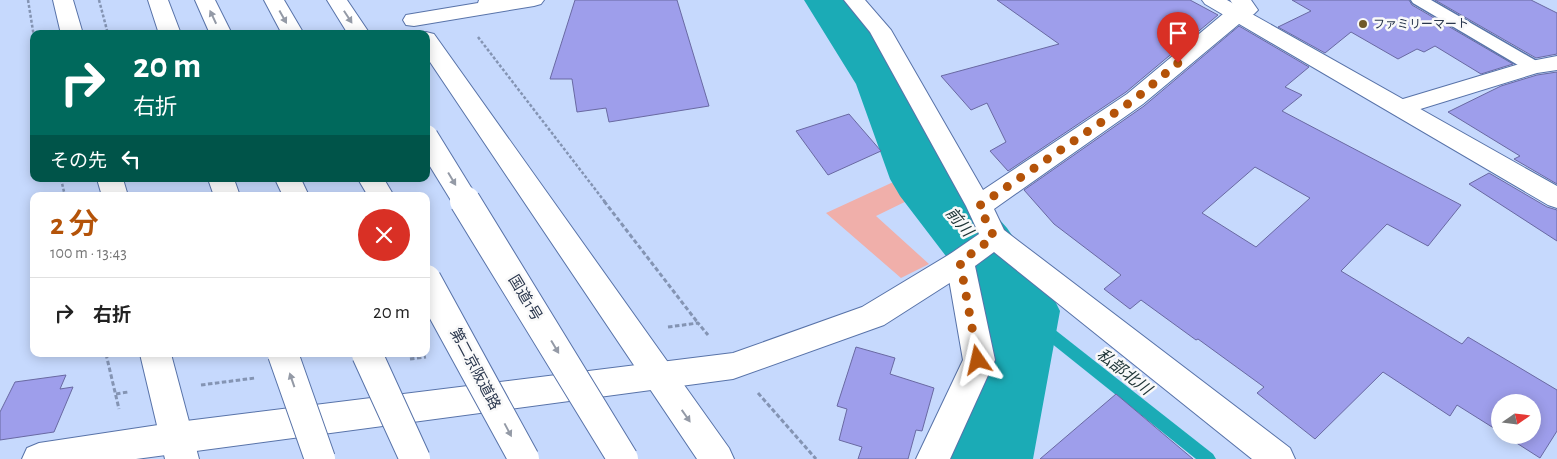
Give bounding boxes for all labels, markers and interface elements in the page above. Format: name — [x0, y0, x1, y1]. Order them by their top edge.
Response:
one-way arrow — [209, 10, 217, 24]
one-way arrow — [279, 10, 288, 24]
one-way arrow — [343, 10, 353, 24]
pin — [1157, 12, 1199, 63]
marker: ファミリーマート — [1357, 18, 1369, 30]
place label: ファミリーマート — [1373, 18, 1469, 30]
icon: arrive — [1164, 19, 1192, 47]
text: 20 m — [133, 49, 201, 84]
icon: right — [50, 50, 115, 115]
text: 右折 — [133, 96, 177, 118]
icon: left — [117, 145, 145, 173]
text: その先 — [50, 152, 107, 171]
one-way arrow — [448, 172, 457, 185]
water label: 前川 — [943, 204, 977, 241]
button: close — [358, 209, 410, 261]
text: 2 分 — [50, 210, 99, 240]
text: 100 m · 13:43 — [50, 245, 127, 261]
street label: 国道1号 — [506, 272, 545, 323]
icon: right — [50, 299, 78, 327]
text: 20 m — [373, 303, 410, 322]
text: 右折 — [93, 306, 131, 325]
street label: 第二京阪道路 — [447, 325, 504, 412]
position arrow — [951, 333, 1003, 385]
one-way arrow — [550, 341, 559, 354]
water label: 私部北川 — [1094, 345, 1156, 399]
one-way arrow — [288, 372, 296, 387]
north arrow — [1491, 394, 1541, 444]
map controls — [1491, 394, 1541, 444]
one-way arrow — [681, 409, 691, 422]
one-way arrow — [504, 423, 512, 438]

